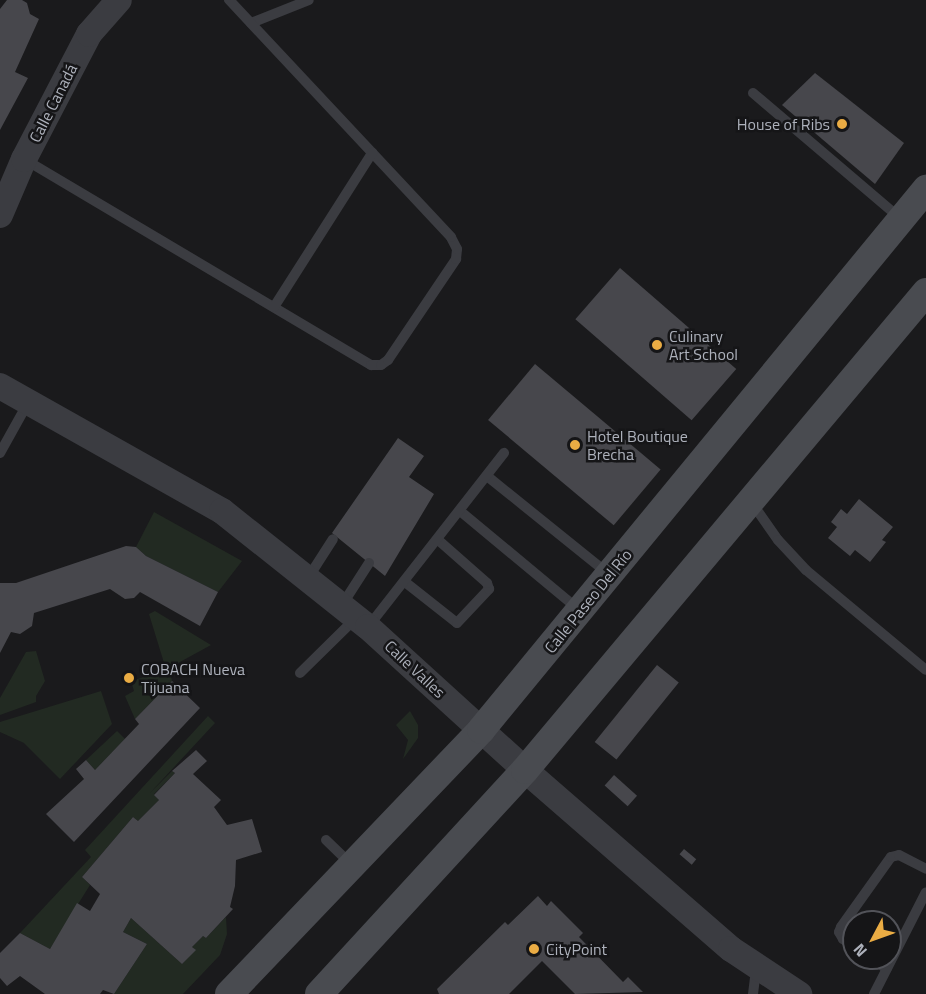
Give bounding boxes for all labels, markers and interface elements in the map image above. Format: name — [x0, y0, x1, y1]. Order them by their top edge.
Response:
street label: Calle Canadá — [25, 61, 81, 145]
place label: House of Ribs — [737, 114, 830, 134]
marker: House of Ribs — [835, 117, 849, 131]
place label: Culinary Art School — [669, 326, 738, 364]
marker: Culinary Art School — [650, 338, 664, 352]
place label: Hotel Boutique Brecha — [587, 426, 688, 464]
marker: Hotel Boutique Brecha — [568, 438, 582, 452]
street label: Calle Paseo Del Río — [540, 545, 636, 657]
street label: Calle Valles — [381, 636, 449, 702]
place label: COBACH Nueva Tijuana — [141, 659, 245, 697]
marker: COBACH Nueva Tijuana — [122, 671, 136, 685]
north arrow — [842, 910, 902, 970]
text: N — [847, 938, 873, 963]
place label: CityPoint — [546, 939, 607, 959]
marker: CityPoint — [527, 942, 541, 956]

